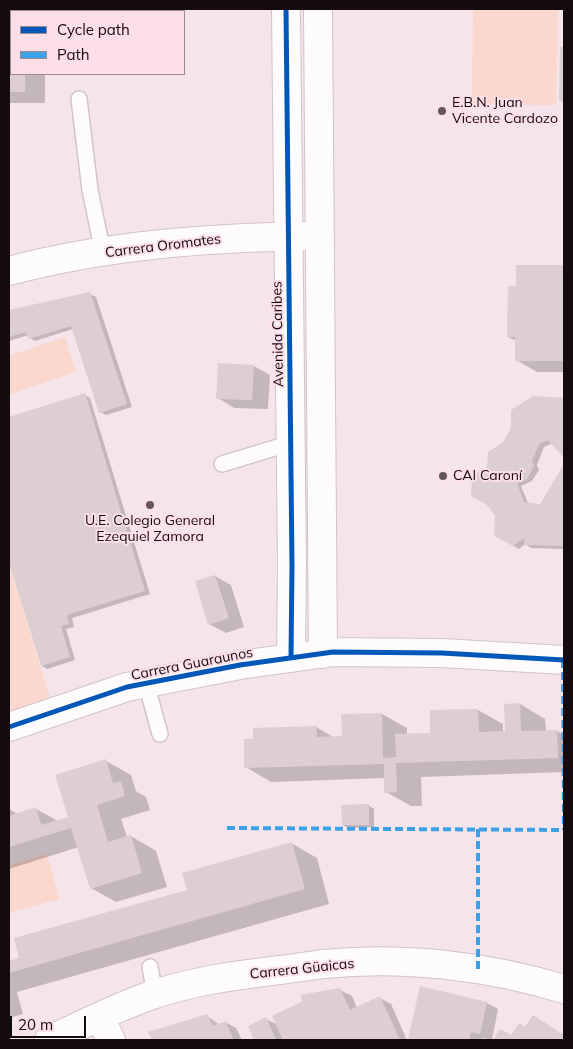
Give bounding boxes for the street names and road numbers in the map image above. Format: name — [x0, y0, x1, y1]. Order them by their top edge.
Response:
street label: Carrera Oromates — [104, 231, 222, 261]
street label: Avenida Caribes — [269, 281, 287, 387]
street label: Carrera Guaraunos — [130, 644, 254, 684]
street label: Carrera Güaicas — [249, 955, 355, 983]

